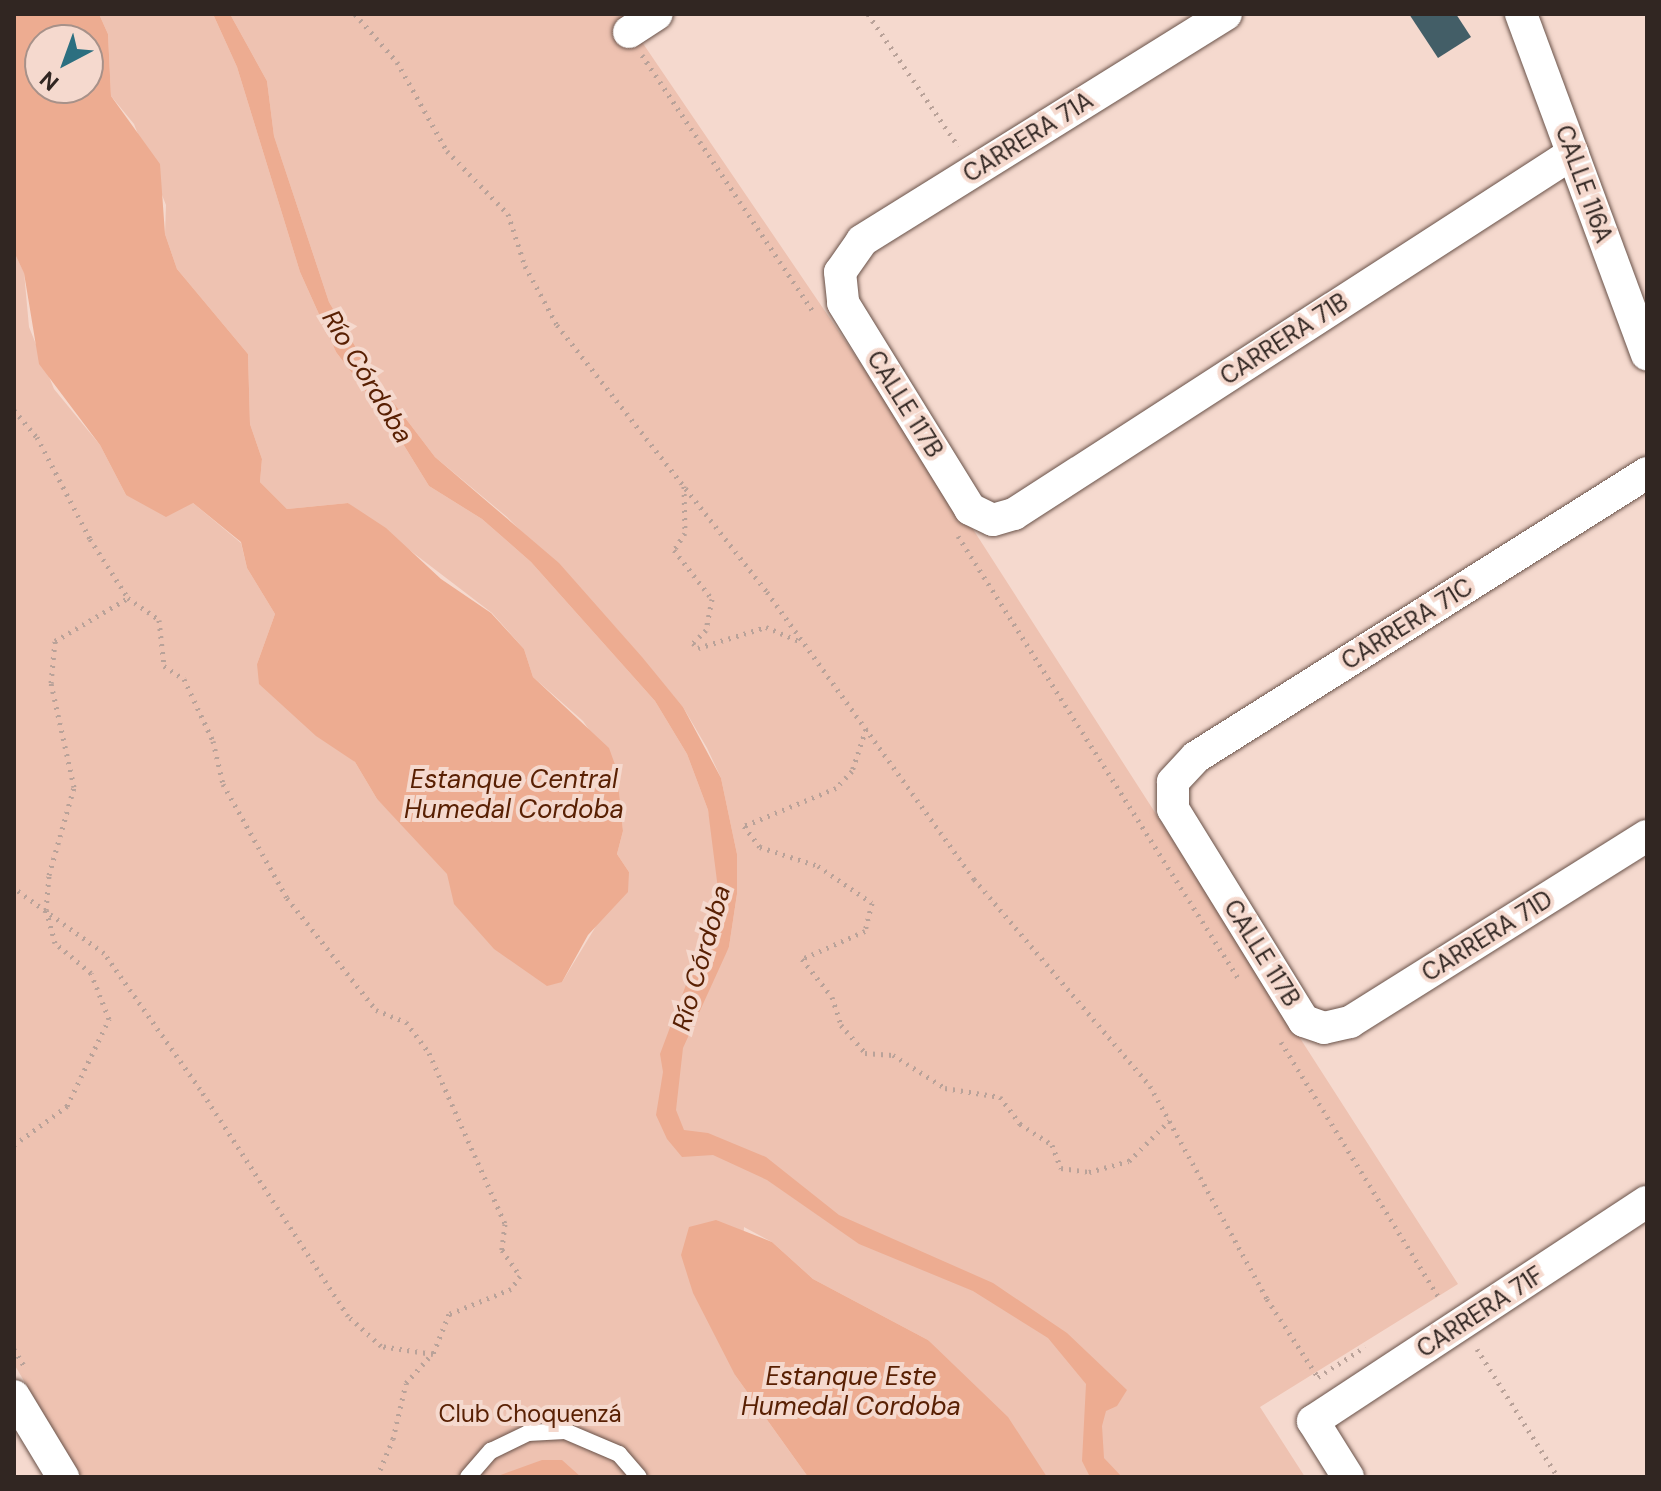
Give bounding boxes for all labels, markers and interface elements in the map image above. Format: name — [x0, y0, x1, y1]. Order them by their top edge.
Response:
north arrow — [24, 24, 104, 104]
text: N — [34, 65, 65, 97]
street label: CARRERA 71A — [958, 86, 1098, 188]
street label: CALLE 116A — [1549, 121, 1619, 247]
street label: CARRERA 71B — [1215, 287, 1353, 391]
water label: Río Córdoba — [315, 305, 419, 449]
street label: CALLE 117B — [861, 345, 949, 463]
street label: CARRERA 71C — [1336, 572, 1478, 676]
water label: Estanque Central Humedal Cordoba — [404, 764, 624, 826]
water label: Río Córdoba — [666, 882, 738, 1034]
street label: CARRERA 71D — [1416, 884, 1558, 988]
street label: CALLE 117B — [1218, 894, 1306, 1012]
street label: CARRERA 71F — [1412, 1261, 1548, 1363]
water label: Estanque Este Humedal Cordoba — [741, 1361, 961, 1422]
park label: Club Choquenzá — [438, 1400, 622, 1428]

